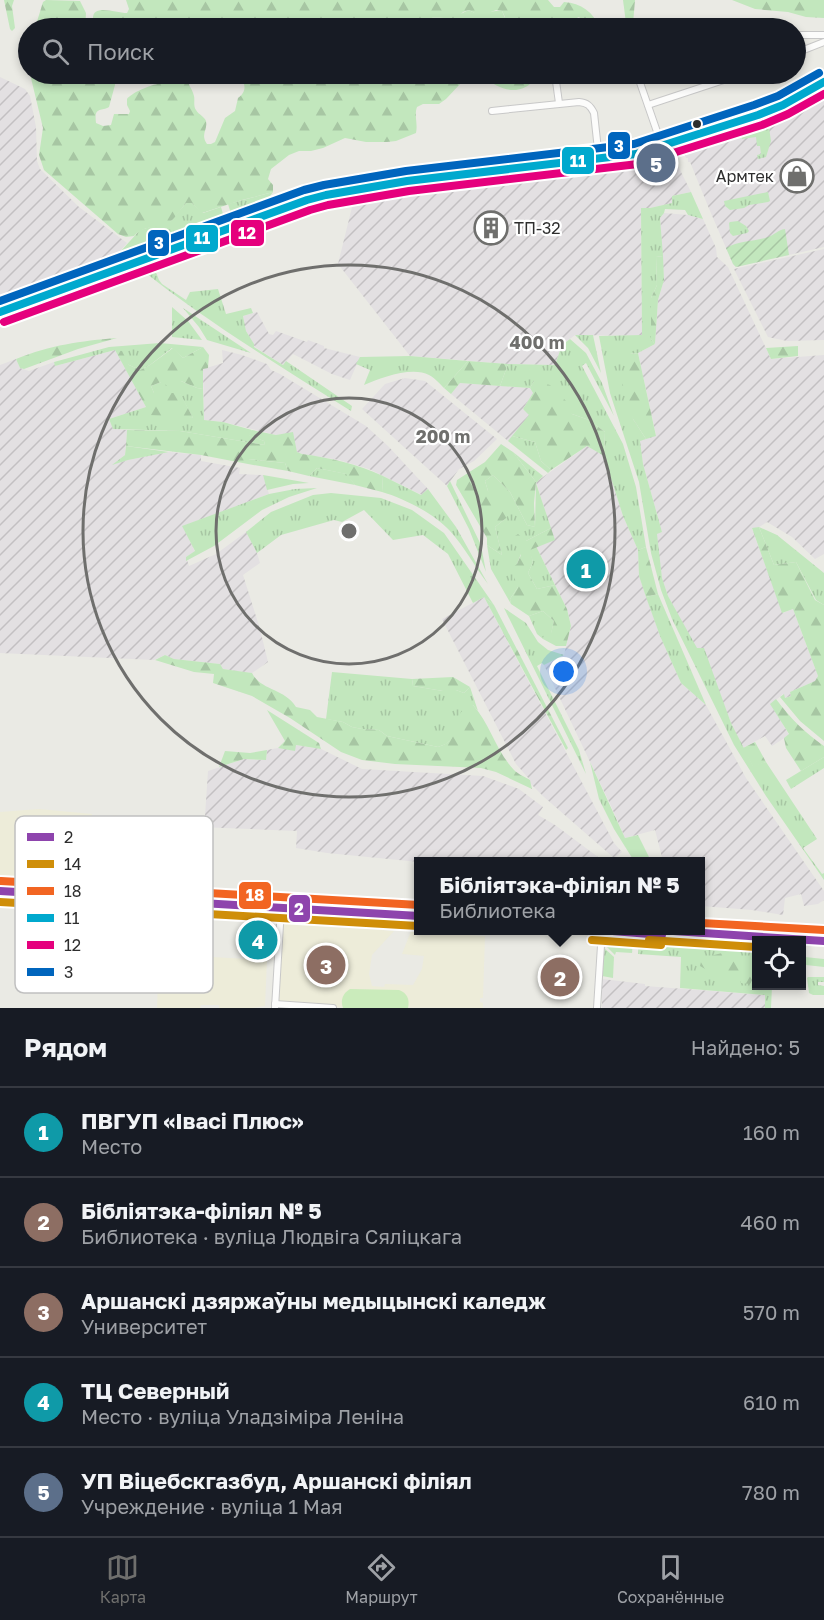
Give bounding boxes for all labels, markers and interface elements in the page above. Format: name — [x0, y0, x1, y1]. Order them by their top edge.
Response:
search box — [18, 18, 806, 84]
icon: search — [39, 35, 72, 68]
text: Поиск — [87, 38, 155, 65]
unlabelled marker — [691, 118, 703, 130]
line badge: 3 — [607, 131, 631, 160]
text: 3 — [614, 136, 624, 156]
pin: 5 — [636, 140, 676, 186]
line badge: 11 — [561, 146, 595, 175]
text: 11 — [570, 151, 586, 171]
shop icon: Армтек — [779, 158, 815, 194]
place label: Армтек — [716, 166, 774, 186]
building icon: ТП-32 — [473, 210, 509, 246]
place label: ТП-32 — [514, 218, 561, 238]
line badge: 12 — [230, 219, 265, 247]
text: 12 — [238, 223, 256, 243]
line badge: 11 — [185, 224, 219, 253]
text: 11 — [194, 228, 210, 248]
line badge: 3 — [147, 229, 170, 257]
text: 3 — [154, 233, 164, 253]
text: 400 m — [510, 331, 564, 353]
text: 200 m — [416, 425, 470, 447]
centre of rings — [339, 521, 359, 541]
pin: 1 — [566, 546, 606, 592]
your location — [549, 657, 578, 686]
legend — [15, 816, 213, 993]
text: 2 — [64, 827, 73, 847]
text: 14 — [64, 854, 82, 874]
popup — [414, 857, 705, 935]
text: Бібліятэка-філіял № 5 — [439, 871, 680, 898]
text: 18 — [64, 881, 82, 901]
line badge: 18 — [238, 881, 272, 910]
text: 18 — [246, 885, 264, 905]
line badge: 2 — [288, 894, 311, 923]
text: Библиотека — [439, 898, 556, 922]
text: 2 — [294, 899, 304, 919]
text: 11 — [64, 908, 80, 928]
pin: 4 — [238, 918, 278, 962]
text: 12 — [64, 935, 81, 955]
map controls — [752, 936, 806, 990]
button: locate — [752, 936, 806, 990]
pin: 3 — [306, 942, 346, 988]
pin: 2 — [540, 954, 580, 1000]
text: 3 — [64, 962, 73, 982]
text: Рядом — [24, 1032, 107, 1063]
text: Найдено: 5 — [691, 1035, 800, 1059]
text: ПВГУП «Івасі Плюс» — [81, 1107, 304, 1134]
text: 1 — [38, 1120, 49, 1144]
text: 160 m — [743, 1120, 800, 1144]
text: Место — [81, 1134, 142, 1158]
text: Бібліятэка-філіял № 5 — [81, 1197, 322, 1224]
text: 2 — [37, 1210, 50, 1234]
text: 460 m — [741, 1210, 800, 1234]
text: Библиотека · вуліца Людвіга Сяліцкага — [81, 1224, 462, 1248]
text: Аршанскі дзяржаўны медыцынскі каледж — [81, 1287, 546, 1314]
text: 3 — [37, 1300, 50, 1324]
text: 570 m — [743, 1300, 800, 1324]
text: Университет — [81, 1314, 207, 1338]
text: ТЦ Северный — [81, 1377, 229, 1404]
text: 4 — [37, 1390, 50, 1414]
text: 610 m — [743, 1390, 800, 1414]
text: Место · вуліца Уладзіміра Леніна — [81, 1404, 404, 1428]
text: УП Віцебскгазбуд, Аршанскі філіял — [81, 1467, 472, 1494]
text: 5 — [37, 1480, 50, 1504]
text: 780 m — [742, 1480, 800, 1504]
text: Учреждение · вуліца 1 Мая — [81, 1494, 343, 1518]
tab: Карта — [100, 1551, 146, 1607]
tab: Маршрут — [345, 1551, 418, 1607]
tab: Сохранённые — [617, 1551, 724, 1607]

